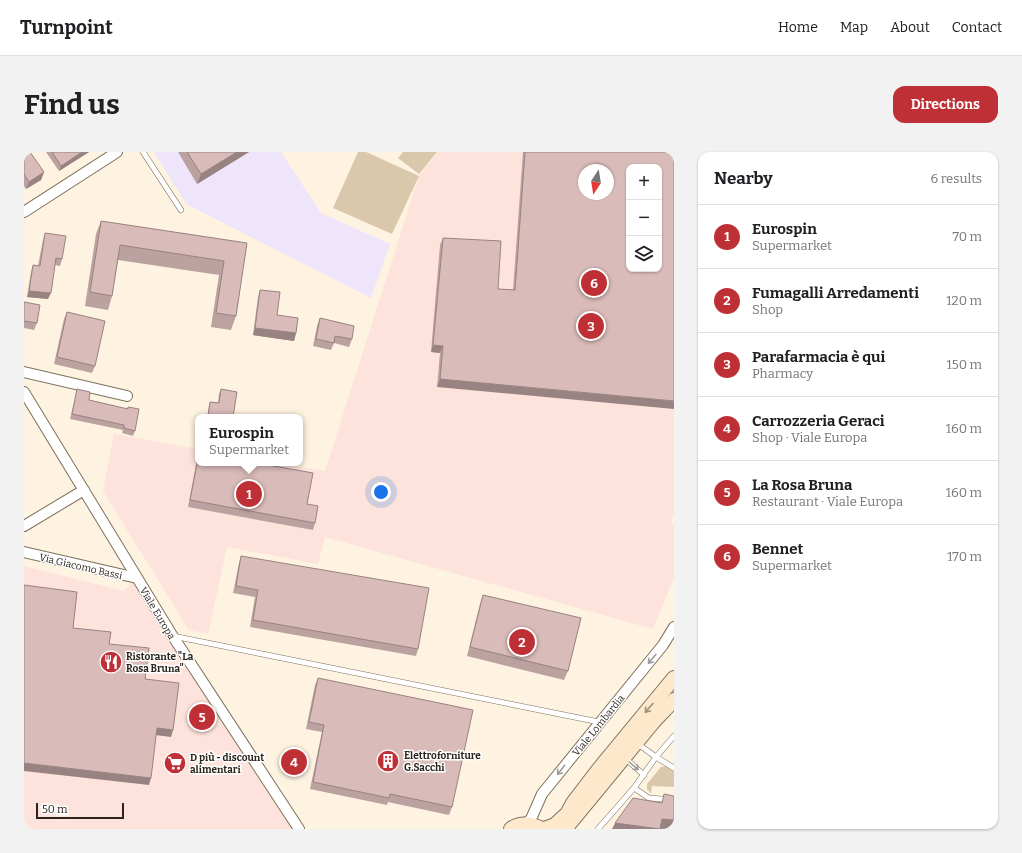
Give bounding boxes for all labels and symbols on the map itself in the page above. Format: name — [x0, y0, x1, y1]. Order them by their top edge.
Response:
north arrow — [578, 164, 614, 200]
pin: 6 — [581, 268, 607, 298]
pin: 3 — [578, 311, 604, 341]
pin: 1 — [236, 479, 262, 509]
your location — [371, 482, 391, 502]
street label: Via Giacomo Bassi — [38, 552, 123, 582]
street label: Viale Europa — [137, 585, 178, 642]
pin: 2 — [509, 627, 535, 657]
restaurant icon: Ristorante "La Rosa Bruna" — [98, 649, 124, 675]
place label: Ristorante "La Rosa Bruna" — [126, 651, 194, 675]
one-way arrow — [647, 653, 656, 664]
street label: Viale Lombardia — [570, 692, 628, 759]
pin: 5 — [189, 702, 215, 732]
one-way arrow — [645, 703, 654, 713]
pin: 4 — [281, 747, 307, 777]
building icon: Elettroforniture G.Sacchi — [375, 748, 401, 774]
supermarket icon: D più - discount alimentari — [162, 750, 188, 776]
place label: Elettroforniture G.Sacchi — [404, 750, 481, 774]
place label: D più - discount alimentari — [190, 751, 264, 776]
one-way arrow — [629, 761, 639, 771]
one-way arrow — [556, 765, 565, 776]
scale bar — [36, 801, 124, 820]

